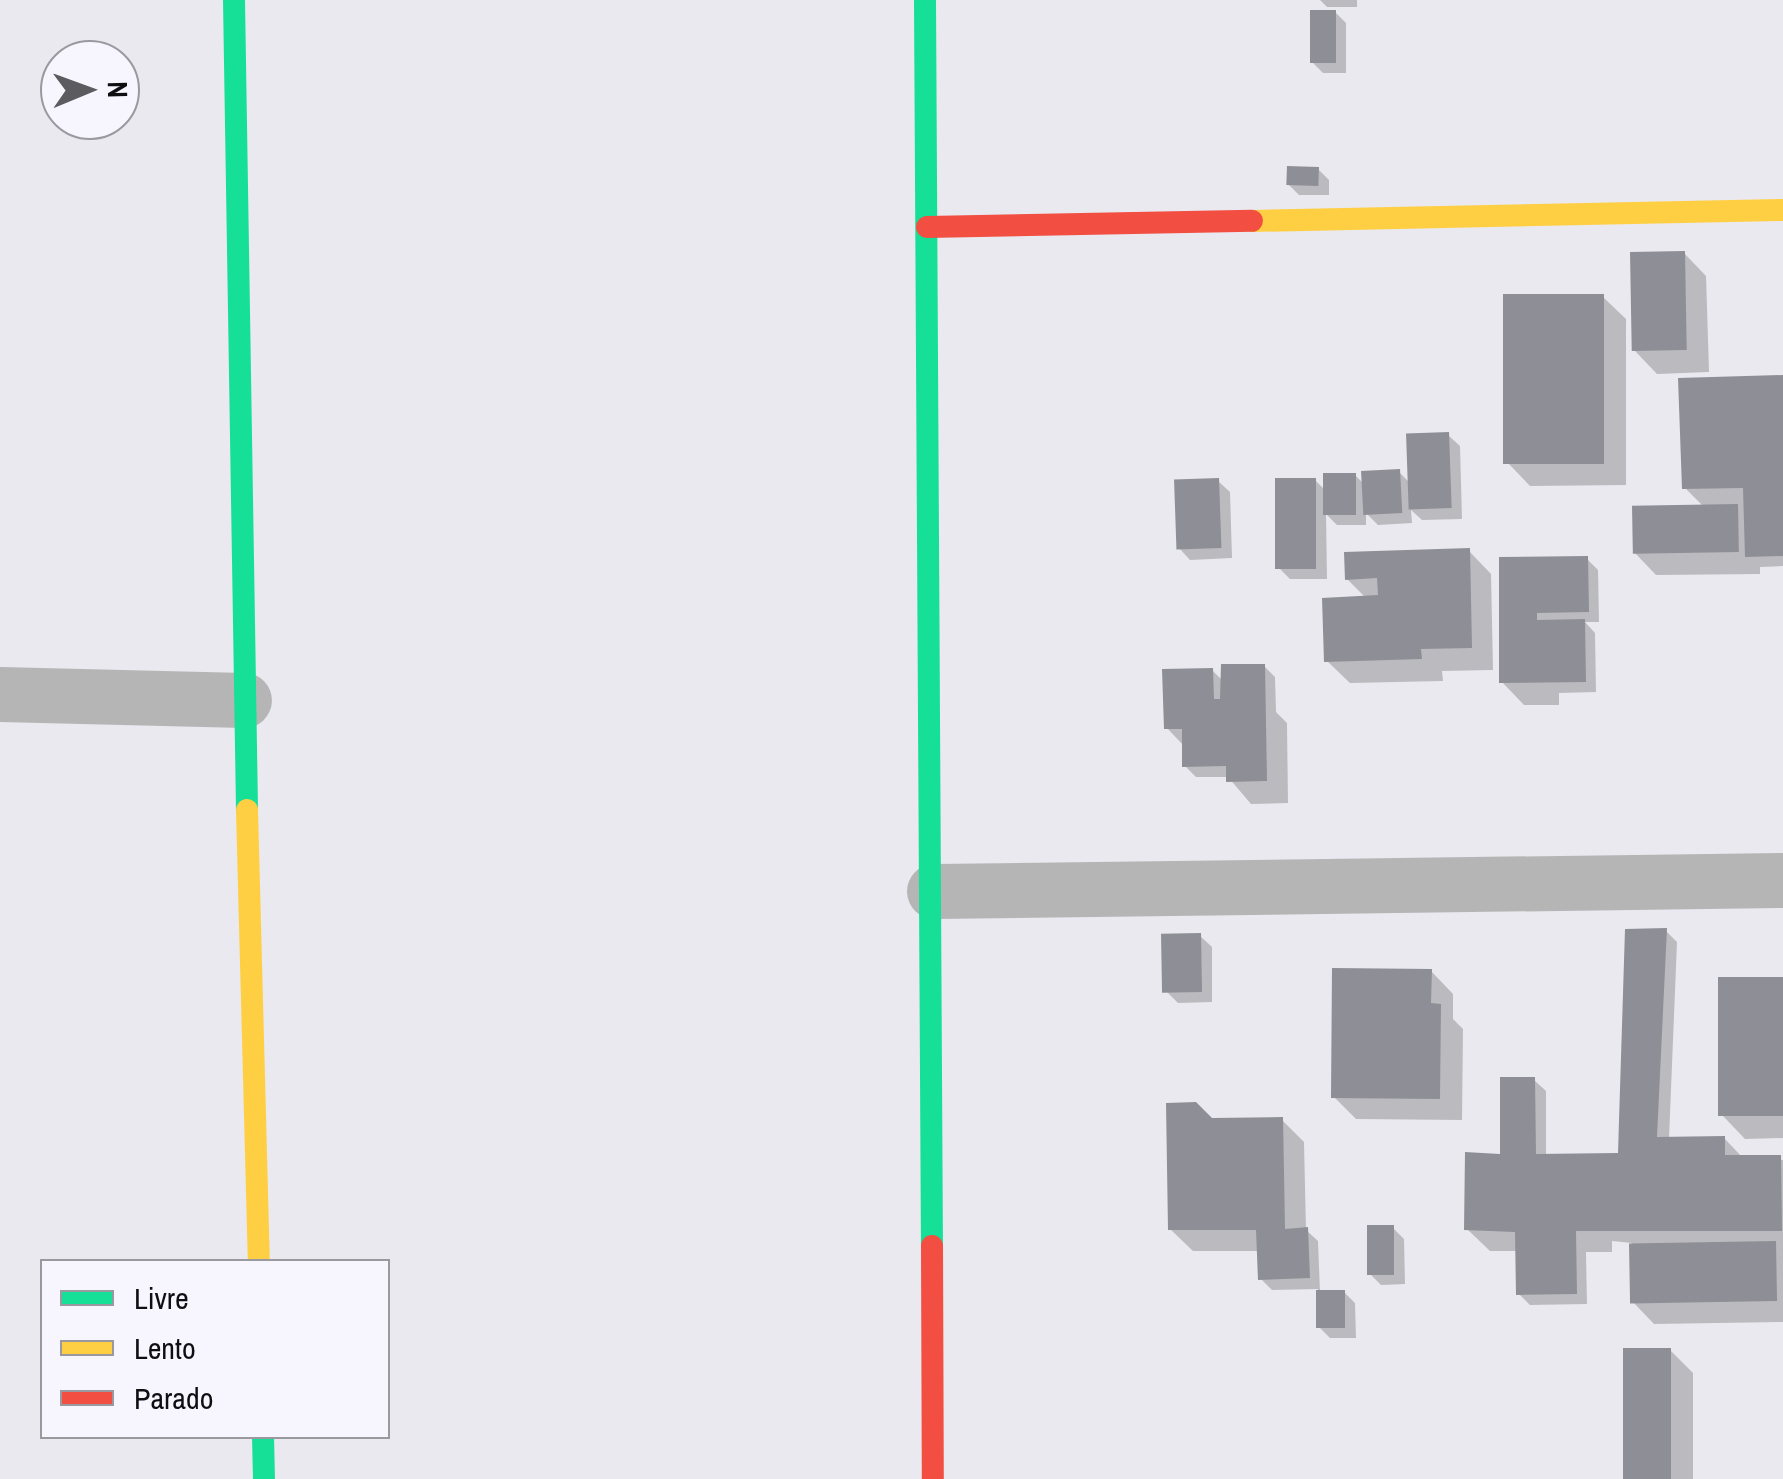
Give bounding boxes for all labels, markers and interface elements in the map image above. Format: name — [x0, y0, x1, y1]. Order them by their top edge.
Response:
north arrow — [40, 40, 140, 140]
text: N — [99, 81, 137, 98]
legend — [40, 1259, 390, 1439]
text: Livre — [134, 1278, 189, 1318]
text: Lento — [134, 1328, 196, 1368]
text: Parado — [134, 1378, 213, 1418]

